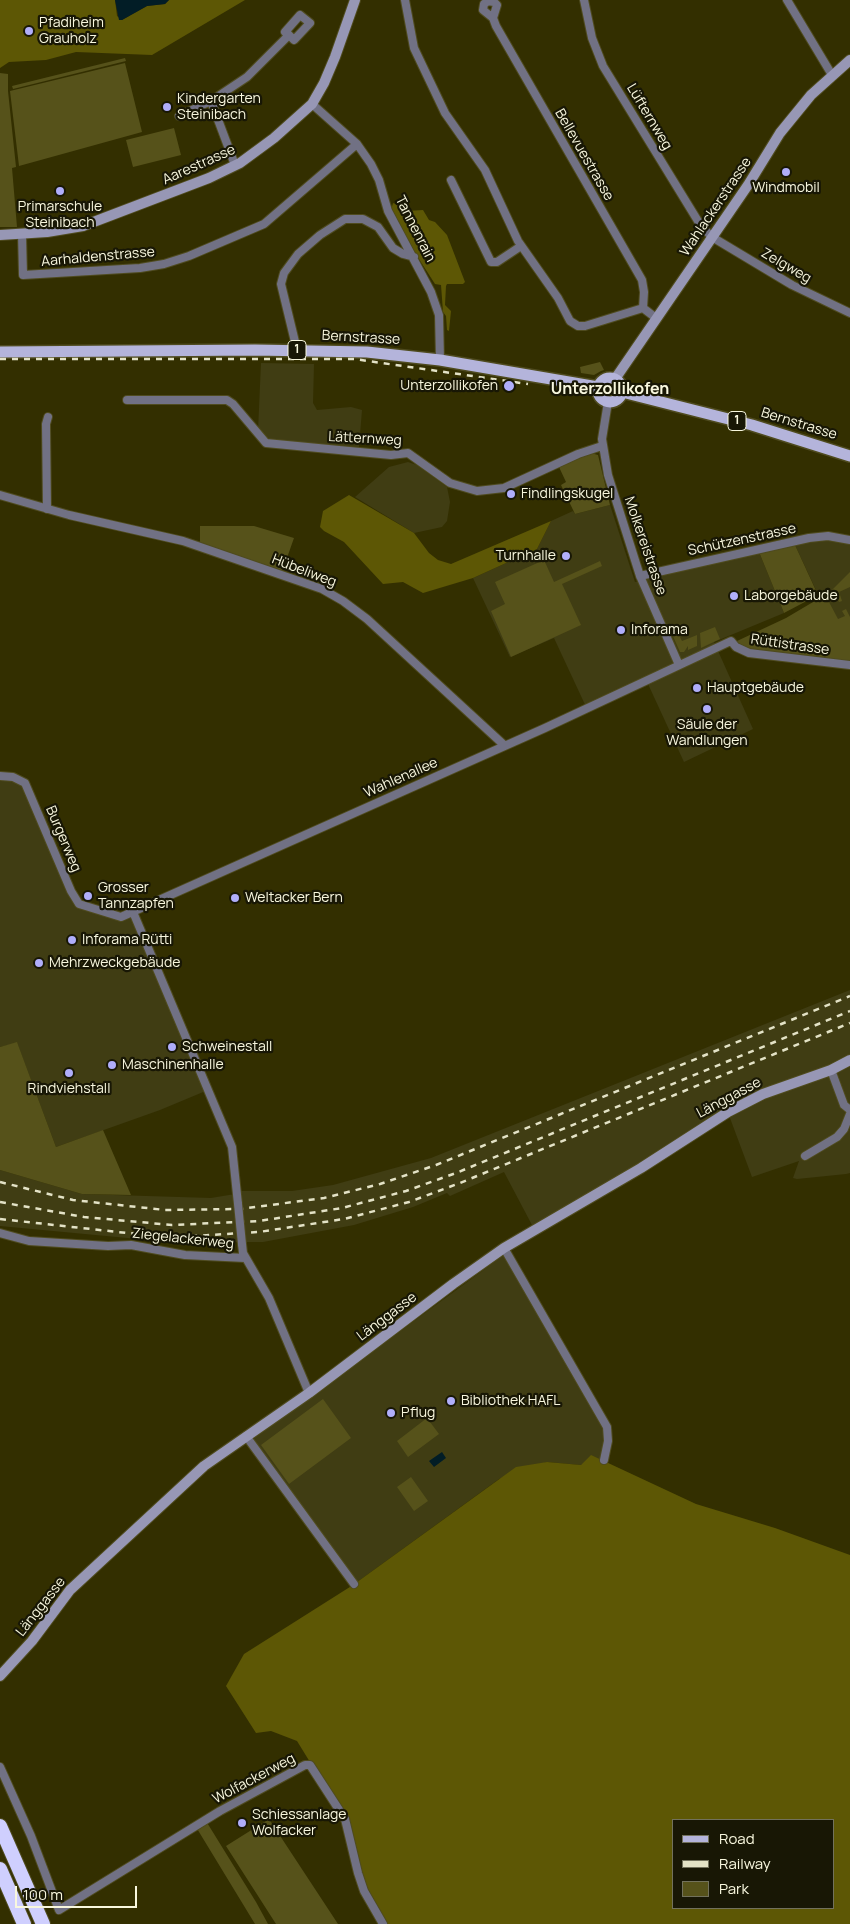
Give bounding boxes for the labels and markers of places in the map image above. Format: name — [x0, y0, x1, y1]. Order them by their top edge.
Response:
place label: Pfadiheim Grauholz — [39, 15, 104, 48]
marker: Pfadiheim Grauholz — [23, 25, 35, 37]
place label: Kindergarten Steinibach — [177, 91, 261, 124]
marker: Kindergarten Steinibach — [161, 101, 173, 113]
marker: Windmobil — [780, 166, 792, 178]
place label: Windmobil — [752, 180, 820, 196]
marker: Primarschule Steinibach — [54, 185, 66, 197]
place label: Primarschule Steinibach — [18, 199, 102, 232]
place label: Unterzollikofen — [400, 378, 498, 394]
marker: Unterzollikofen — [502, 379, 516, 393]
place label: Findlingskugel — [521, 486, 613, 502]
marker: Findlingskugel — [505, 488, 517, 500]
place label: Turnhalle — [496, 548, 556, 564]
marker: Turnhalle — [560, 550, 572, 562]
place label: Laborgebäude — [744, 588, 838, 604]
marker: Laborgebäude — [728, 590, 740, 602]
place label: Inforama — [631, 622, 688, 638]
marker: Inforama — [615, 624, 627, 636]
place label: Hauptgebäude — [707, 680, 804, 696]
marker: Hauptgebäude — [691, 682, 703, 694]
marker: Säule der Wandlungen — [701, 703, 713, 715]
place label: Säule der Wandlungen — [666, 717, 748, 750]
place label: Grosser Tannzapfen — [98, 880, 174, 912]
marker: Grosser Tannzapfen — [82, 890, 94, 902]
place label: Weltacker Bern — [245, 890, 343, 906]
marker: Weltacker Bern — [229, 892, 241, 904]
place label: Inforama Rütti — [82, 932, 172, 948]
marker: Inforama Rütti — [66, 934, 78, 946]
place label: Mehrzweckgebäude — [49, 955, 180, 971]
marker: Mehrzweckgebäude — [33, 957, 45, 969]
place label: Schweinestall — [182, 1039, 272, 1055]
marker: Schweinestall — [166, 1041, 178, 1053]
place label: Maschinenhalle — [122, 1057, 224, 1073]
marker: Maschinenhalle — [106, 1059, 118, 1071]
marker: Rindviehstall — [63, 1067, 75, 1079]
place label: Rindviehstall — [28, 1081, 110, 1097]
place label: Bibliothek HAFL — [461, 1393, 560, 1409]
marker: Bibliothek HAFL — [445, 1395, 457, 1407]
place label: Pflug — [401, 1405, 435, 1421]
marker: Pflug — [385, 1407, 397, 1419]
place label: Schiessanlage Wolfacker — [252, 1807, 346, 1840]
marker: Schiessanlage Wolfacker — [236, 1817, 248, 1829]

